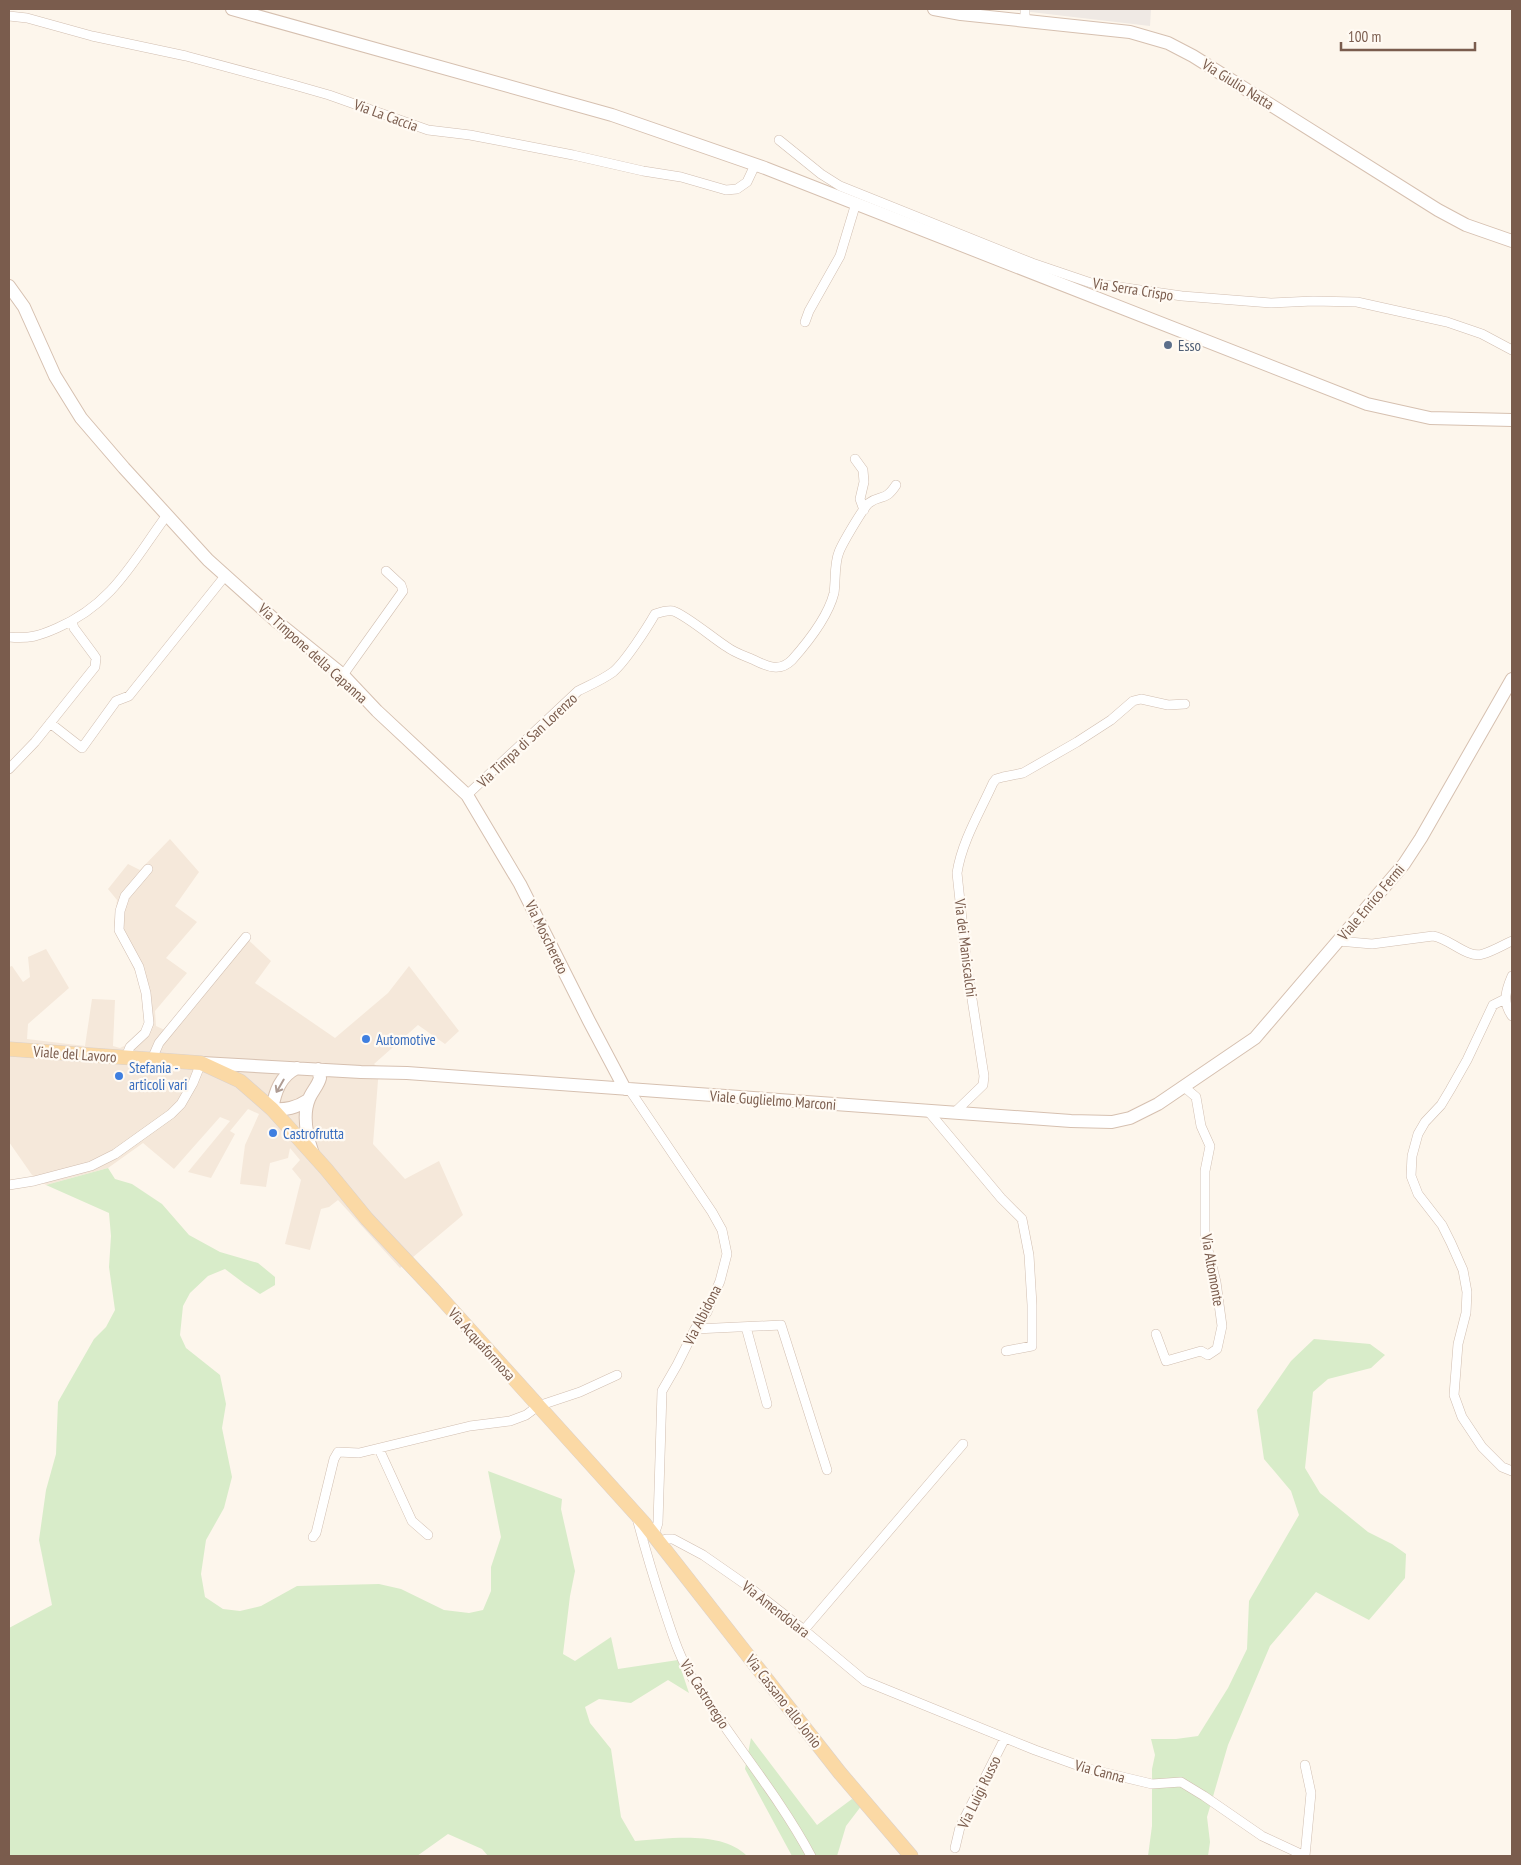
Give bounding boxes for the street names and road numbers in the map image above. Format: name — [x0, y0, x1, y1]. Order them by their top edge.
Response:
street label: Via Giulio Natta — [1198, 54, 1277, 114]
street label: Via La Caccia — [350, 94, 421, 135]
street label: Via Serra Crispo — [1090, 273, 1175, 305]
street label: Via Timpone della Capanna — [254, 598, 372, 707]
street label: Via Timpa di San Lorenzo — [472, 689, 581, 792]
street label: Viale Enrico Fermi — [1333, 860, 1408, 945]
street label: Via Moschereto — [521, 896, 573, 977]
street label: Via dei Maniscalchi — [950, 897, 981, 998]
street label: Viale del Lavoro — [32, 1042, 117, 1066]
street label: Viale Guglielmo Marconi — [708, 1086, 837, 1114]
street label: Via Altomonte — [1197, 1231, 1229, 1308]
street label: Via Albidona — [678, 1282, 725, 1349]
street label: Via Acquaformosa — [444, 1303, 520, 1384]
street label: Via Amendolara — [737, 1576, 814, 1641]
street label: Via Cassano allo Jonio — [741, 1650, 826, 1752]
street label: Via Castroregio — [676, 1655, 734, 1732]
street label: Via Luigi Russo — [953, 1753, 1005, 1832]
street label: Via Canna — [1072, 1755, 1127, 1787]

